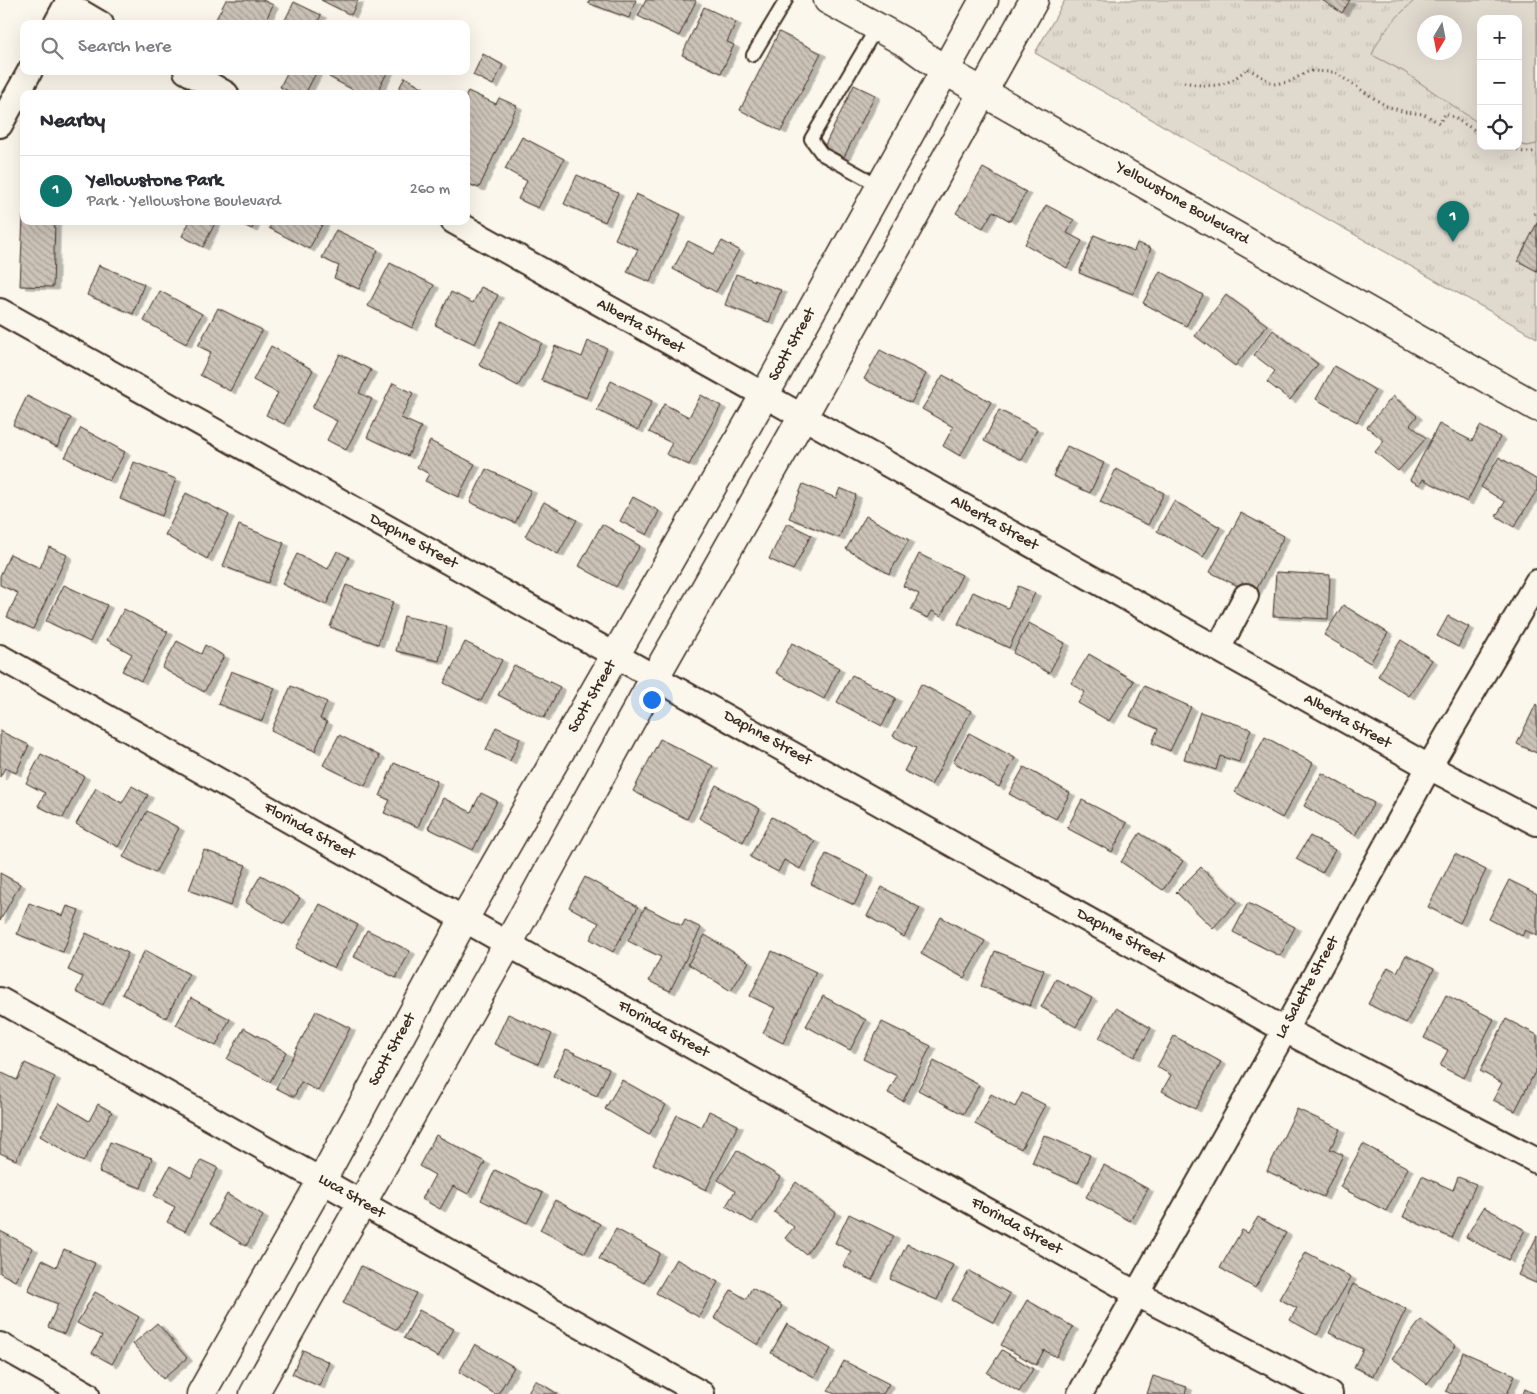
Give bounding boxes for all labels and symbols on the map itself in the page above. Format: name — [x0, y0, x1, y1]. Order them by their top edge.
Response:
north arrow — [1417, 15, 1462, 60]
street label: Yellowstone Boulevard — [1110, 157, 1253, 251]
pin: 1 — [1437, 201, 1469, 242]
street label: Alberta Street — [593, 295, 688, 360]
street label: Scott Street — [765, 304, 822, 385]
street label: Alberta Street — [947, 492, 1042, 557]
street label: Daphne Street — [365, 509, 462, 575]
street label: Scott Street — [565, 656, 622, 737]
your location — [639, 687, 665, 713]
street label: Alberta Street — [1300, 690, 1395, 755]
street label: Daphne Street — [719, 706, 816, 772]
street label: Florinda Street — [259, 799, 359, 866]
street label: Daphne Street — [1072, 904, 1169, 970]
street label: La Salette Street — [1272, 932, 1345, 1043]
street label: Florinda Street — [613, 997, 713, 1064]
street label: Scott Street — [365, 1009, 422, 1090]
street label: Luca Street — [314, 1170, 389, 1224]
street label: Florinda Street — [966, 1194, 1066, 1261]

